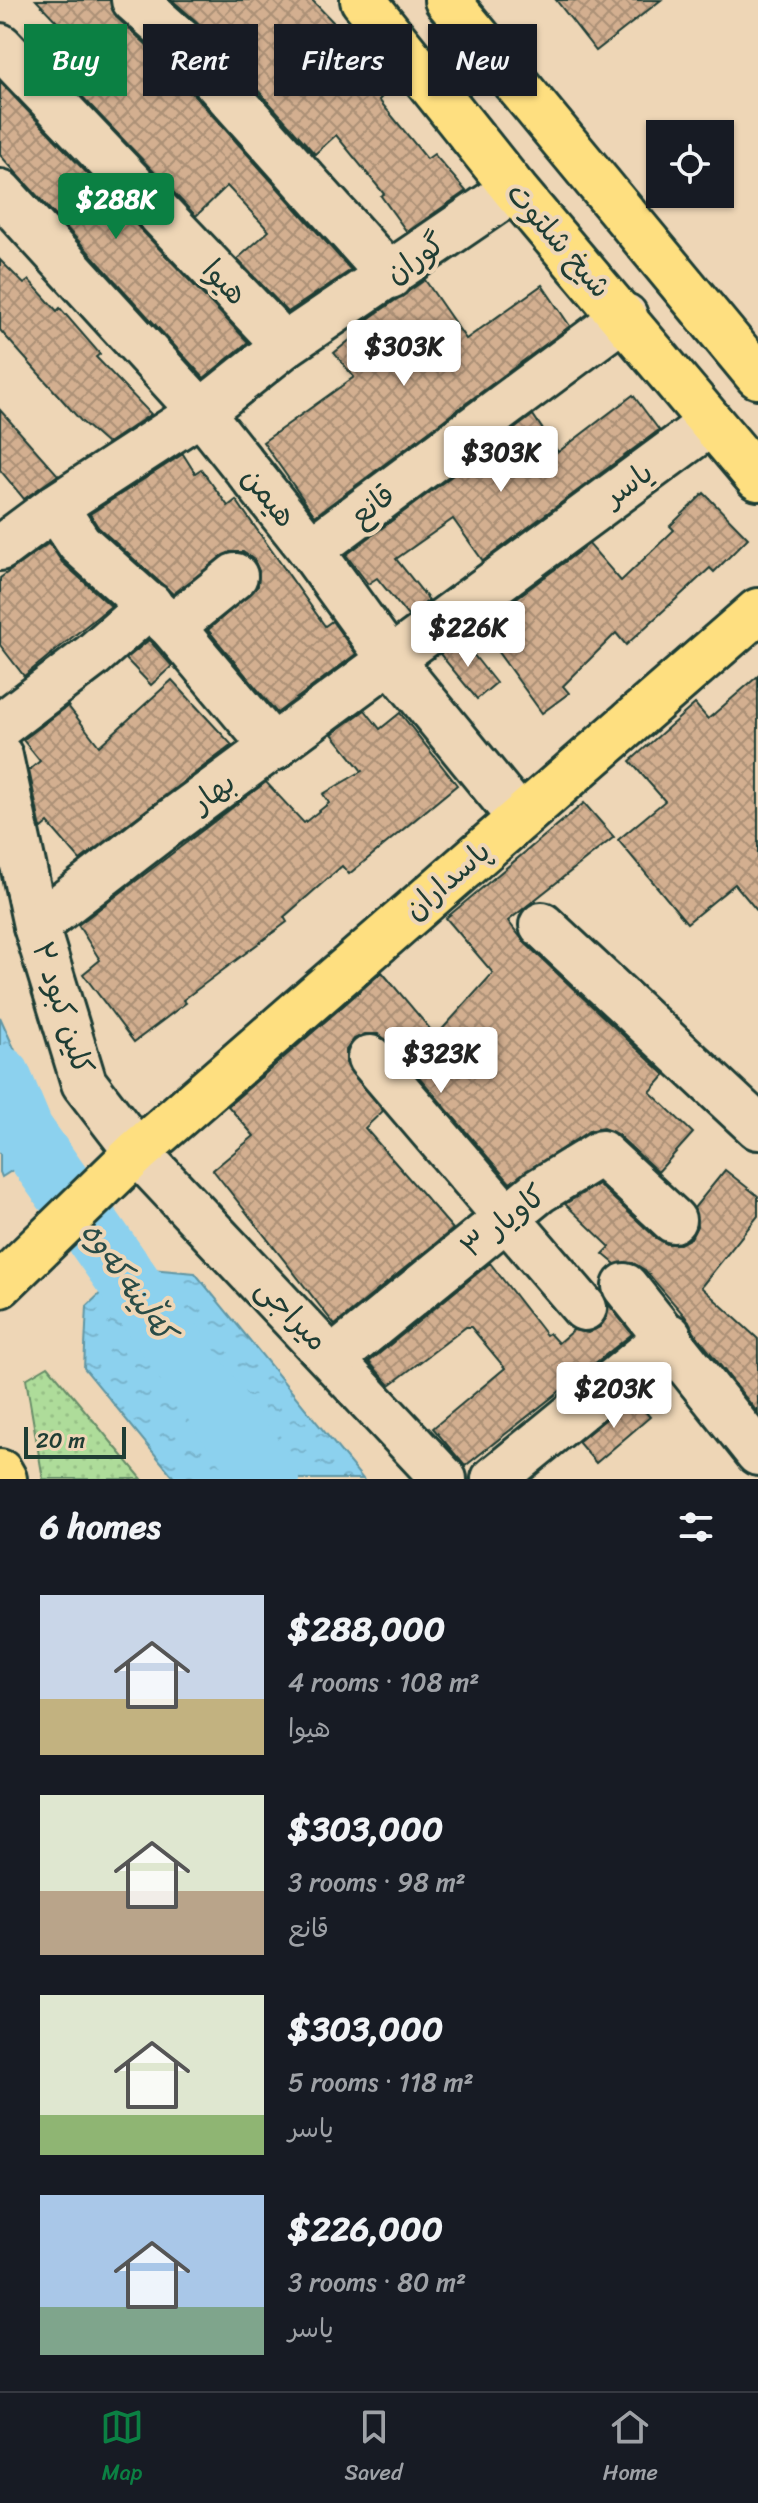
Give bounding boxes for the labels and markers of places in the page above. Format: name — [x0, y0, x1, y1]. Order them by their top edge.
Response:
pin: $288K — [60, 173, 172, 241]
pin: $303K — [348, 320, 460, 388]
pin: $303K — [445, 426, 557, 494]
pin: $226K — [412, 601, 524, 669]
pin: $323K — [385, 1027, 497, 1095]
pin: $203K — [558, 1362, 670, 1430]

